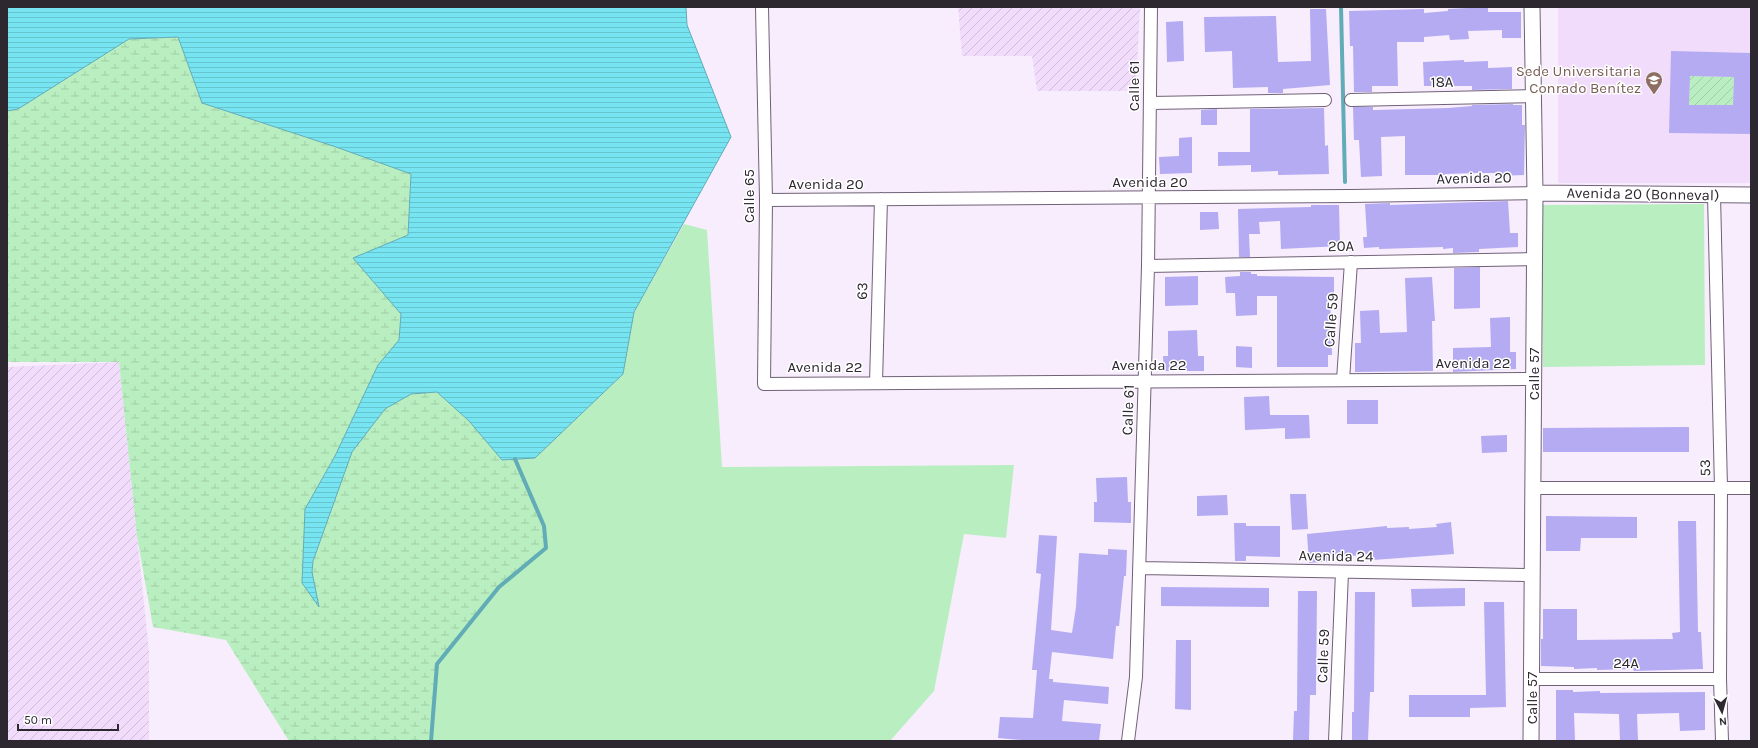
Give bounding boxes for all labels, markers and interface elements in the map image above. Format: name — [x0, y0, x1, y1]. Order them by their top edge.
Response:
street label: Calle 61 — [1125, 61, 1143, 111]
place label: Sede Universitaria Conrado Benítez — [1516, 62, 1641, 97]
school or university icon: Sede Universitaria Conrado Benítez — [1644, 70, 1664, 95]
street label: 18A — [1430, 73, 1454, 91]
street label: Avenida 20 — [1436, 168, 1512, 188]
street label: Calle 65 — [740, 169, 758, 223]
street label: Avenida 20 — [1112, 173, 1188, 191]
street label: Avenida 20 — [788, 175, 864, 193]
street label: Avenida 20 (Bonneval) — [1566, 184, 1720, 204]
street label: 20A — [1328, 237, 1355, 255]
street label: 63 — [853, 282, 871, 300]
street label: Calle 59 — [1320, 292, 1342, 348]
street label: Calle 57 — [1525, 348, 1543, 400]
street label: Avenida 22 — [1435, 354, 1511, 372]
street label: Avenida 22 — [1111, 356, 1187, 374]
street label: Avenida 22 — [787, 358, 863, 376]
street label: Calle 61 — [1118, 384, 1138, 436]
street label: 53 — [1696, 459, 1714, 477]
street label: Avenida 24 — [1298, 546, 1374, 566]
street label: Calle 59 — [1313, 629, 1333, 683]
street label: 24A — [1613, 654, 1639, 672]
street label: Calle 57 — [1523, 672, 1541, 724]
north arrow — [1702, 692, 1742, 732]
scale bar — [18, 706, 118, 732]
text: 50 m — [24, 713, 52, 727]
text: N — [1718, 715, 1728, 728]

